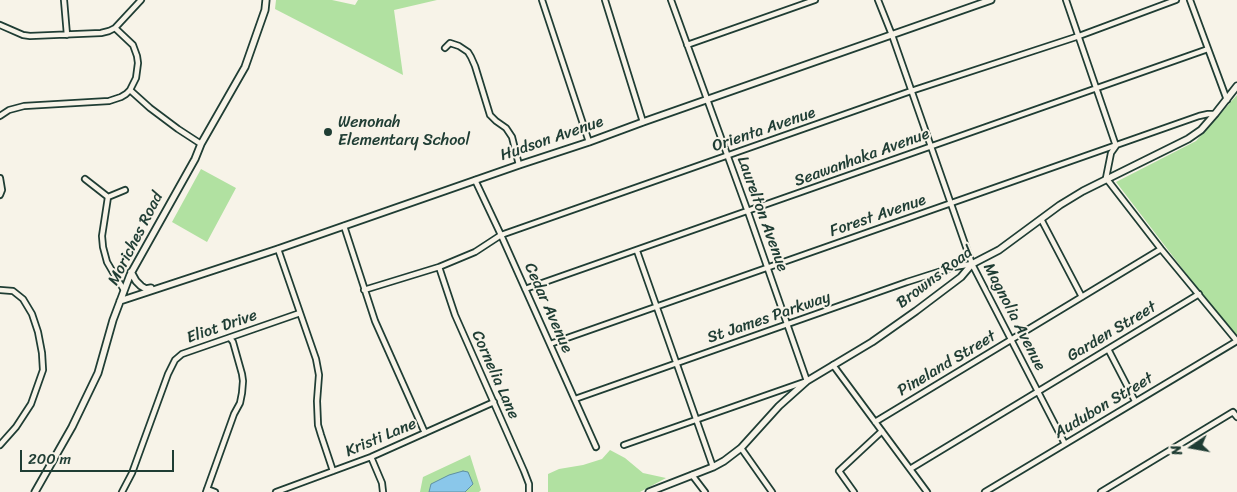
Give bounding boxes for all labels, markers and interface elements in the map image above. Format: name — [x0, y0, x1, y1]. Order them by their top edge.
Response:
street label: Orienta Avenue — [710, 103, 818, 157]
street label: Hudson Avenue — [498, 112, 606, 166]
place label: Wenonah Elementary School — [338, 113, 470, 151]
street label: Seawanhaka Avenue — [792, 125, 932, 191]
marker: Wenonah Elementary School — [322, 126, 334, 138]
street label: Laurelton Avenue — [732, 154, 792, 274]
street label: Moriches Road — [104, 189, 168, 289]
street label: Forest Avenue — [827, 191, 929, 241]
street label: Browns Road — [893, 243, 977, 313]
street label: Cedar Avenue — [520, 260, 576, 356]
street label: Magnolia Avenue — [979, 260, 1049, 374]
street label: St James Parkway — [705, 288, 833, 348]
street label: Garden Street — [1064, 298, 1160, 366]
street label: Eliot Drive — [184, 306, 260, 348]
street label: Pineland Street — [894, 327, 1000, 401]
street label: Cornelia Lane — [467, 328, 523, 422]
street label: Audubon Street — [1051, 369, 1157, 443]
street label: Kristi Lane — [343, 414, 419, 462]
north arrow — [1167, 422, 1217, 472]
scale bar — [22, 440, 176, 472]
text: N — [1164, 443, 1190, 458]
text: 200 m — [28, 446, 71, 472]

